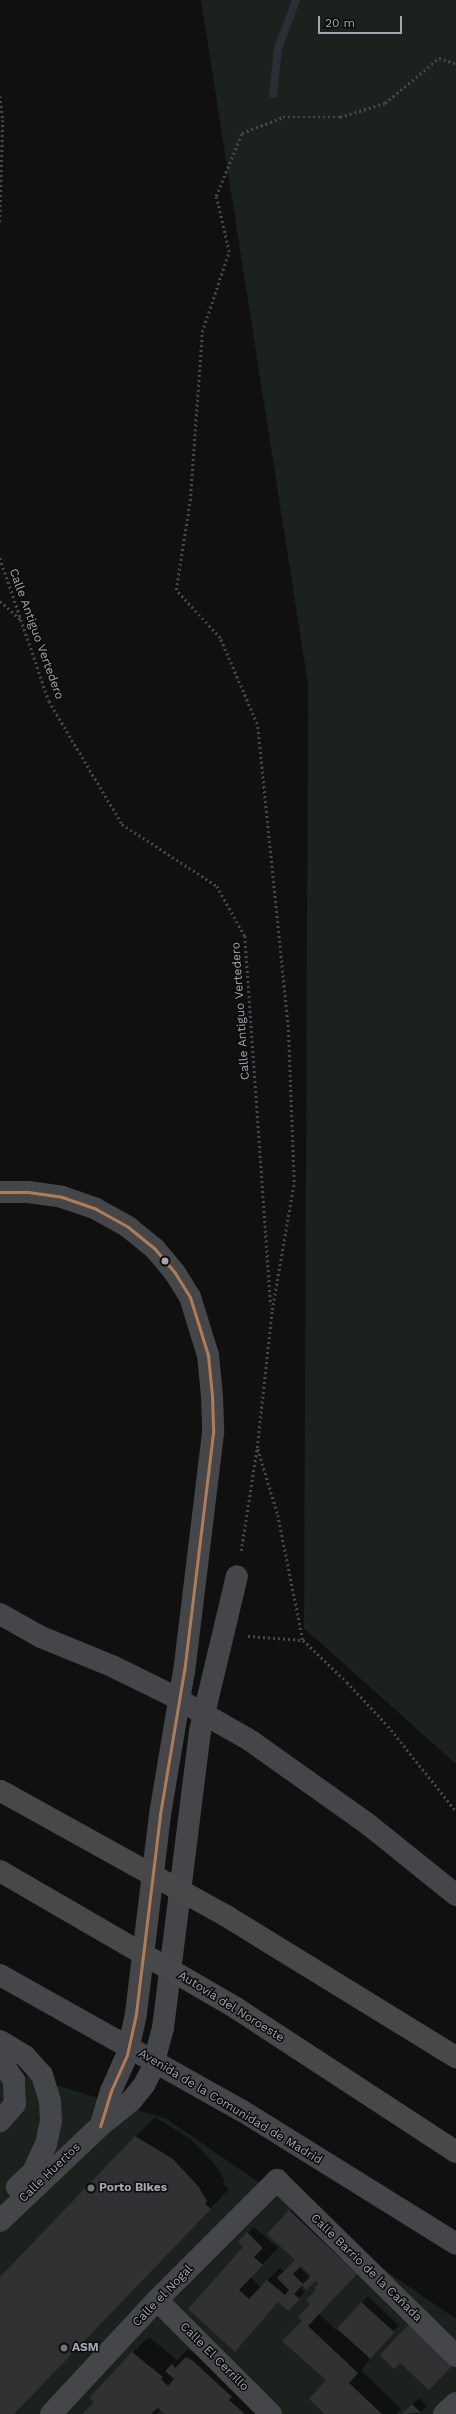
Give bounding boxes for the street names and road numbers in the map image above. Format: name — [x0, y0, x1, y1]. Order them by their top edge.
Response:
street label: Calle Antiguo Vertedero — [5, 566, 67, 702]
street label: Calle Antiguo Vertedero — [229, 941, 253, 1081]
street label: Autovía del Noroeste — [175, 1968, 287, 2046]
street label: Avenida de la Comunidad de Madrid — [135, 2046, 325, 2168]
street label: Calle Huertos — [16, 2140, 84, 2206]
street label: Calle Barrio de la Cañada — [307, 2211, 425, 2325]
street label: Calle el Nogal — [130, 2262, 196, 2330]
street label: Calle El Cerrillo — [177, 2320, 251, 2394]

